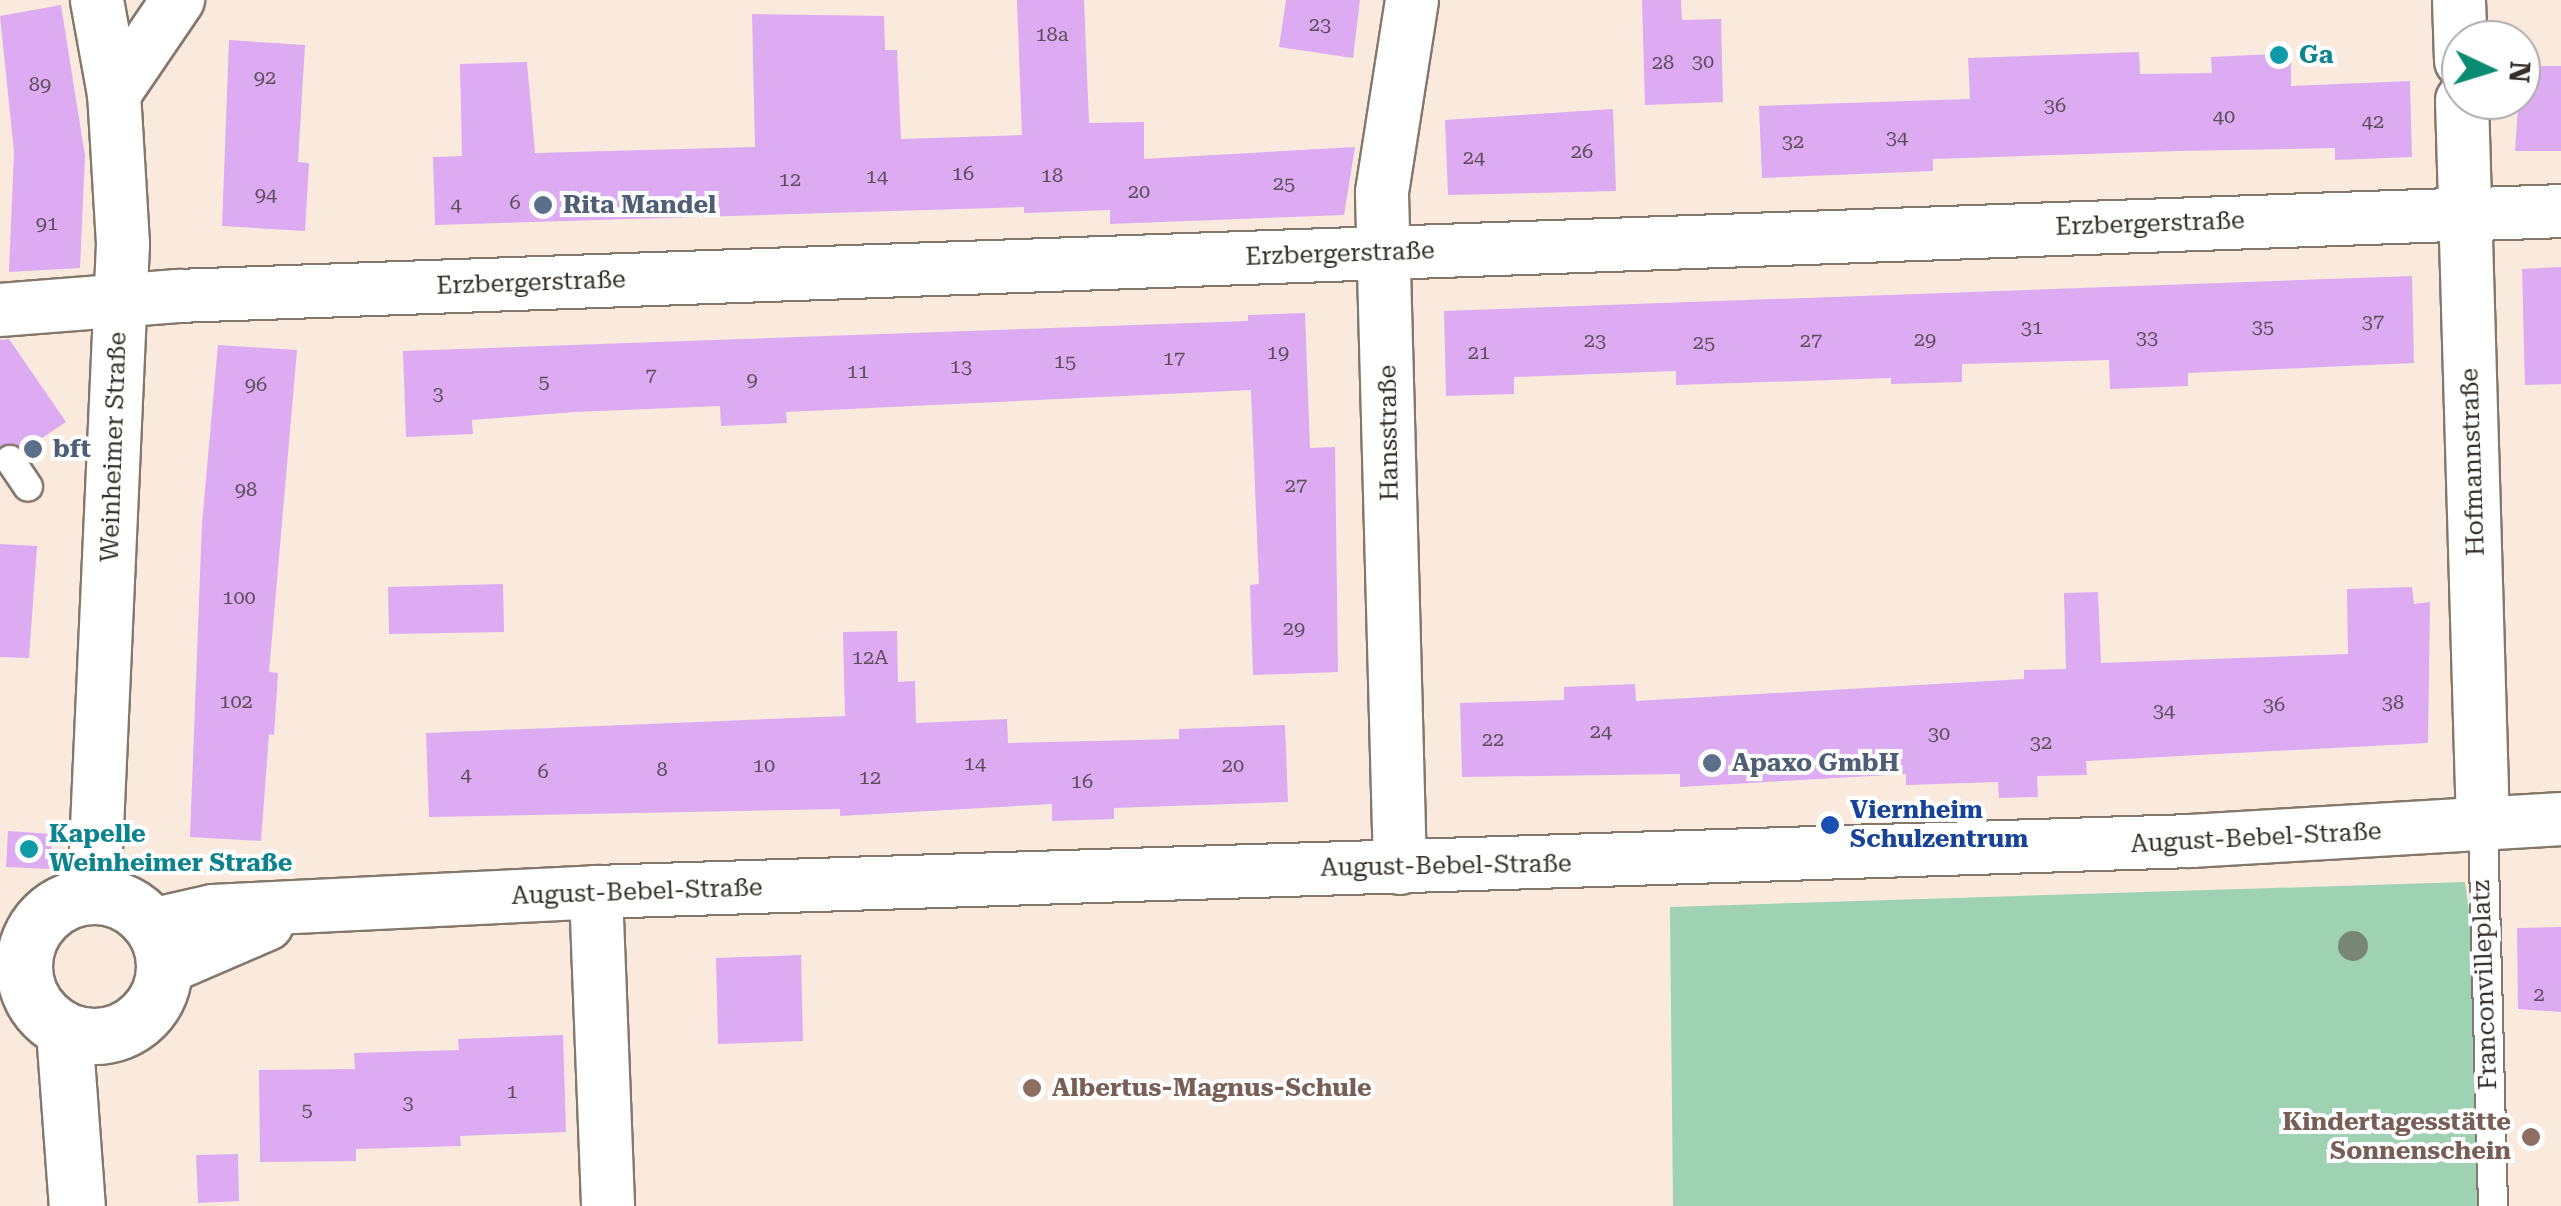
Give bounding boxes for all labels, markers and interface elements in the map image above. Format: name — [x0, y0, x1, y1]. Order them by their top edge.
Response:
house number: 23 — [1309, 12, 1331, 36]
north arrow — [2441, 20, 2541, 120]
house number: 18a — [1035, 22, 1069, 46]
place label: Ga — [2299, 40, 2333, 70]
marker: Ga — [2268, 44, 2290, 66]
house number: 30 — [1692, 49, 1714, 73]
house number: 28 — [1652, 50, 1674, 74]
text: N — [2502, 60, 2537, 84]
house number: 92 — [254, 65, 276, 89]
house number: 89 — [29, 72, 51, 96]
house number: 36 — [2044, 93, 2066, 117]
house number: 40 — [2213, 104, 2235, 128]
house number: 42 — [2362, 109, 2384, 133]
house number: 34 — [1886, 125, 1908, 149]
house number: 32 — [1782, 129, 1804, 153]
house number: 26 — [1571, 139, 1593, 163]
house number: 24 — [1463, 145, 1485, 169]
house number: 16 — [952, 161, 974, 185]
house number: 18 — [1041, 163, 1063, 187]
house number: 14 — [866, 164, 888, 188]
house number: 12 — [779, 167, 801, 191]
house number: 25 — [1273, 171, 1295, 195]
house number: 20 — [1128, 179, 1150, 203]
house number: 94 — [255, 182, 277, 206]
house number: 6 — [509, 190, 521, 214]
place label: Rita Mandel — [563, 190, 716, 220]
house number: 4 — [450, 192, 462, 216]
marker: Rita Mandel — [532, 194, 554, 216]
street label: Erzbergerstraße — [2055, 206, 2245, 242]
house number: 91 — [36, 211, 58, 235]
street label: Erzbergerstraße — [1245, 236, 1435, 272]
street label: Erzbergerstraße — [436, 265, 626, 301]
house number: 37 — [2362, 309, 2384, 333]
house number: 35 — [2252, 314, 2274, 338]
house number: 31 — [2021, 315, 2043, 339]
house number: 33 — [2136, 325, 2158, 349]
house number: 29 — [1914, 327, 1936, 351]
house number: 23 — [1584, 328, 1606, 352]
house number: 27 — [1800, 328, 1822, 352]
house number: 25 — [1693, 330, 1715, 354]
street label: Weinheimer Straße — [95, 331, 133, 563]
house number: 19 — [1267, 340, 1289, 364]
house number: 21 — [1468, 340, 1490, 364]
house number: 17 — [1163, 346, 1185, 370]
house number: 15 — [1054, 349, 1076, 373]
house number: 13 — [950, 354, 972, 378]
house number: 11 — [847, 359, 869, 383]
house number: 7 — [645, 363, 657, 387]
street label: Hansstraße — [1373, 365, 1405, 501]
house number: 9 — [746, 367, 758, 391]
street label: Hofmannstraße — [2455, 368, 2491, 556]
house number: 5 — [538, 369, 550, 393]
house number: 96 — [245, 372, 267, 396]
house number: 3 — [432, 381, 444, 405]
place label: bft — [53, 434, 91, 464]
marker: bft — [22, 438, 44, 460]
house number: 27 — [1285, 473, 1307, 497]
house number: 98 — [235, 477, 257, 501]
house number: 100 — [222, 585, 256, 609]
house number: 29 — [1283, 616, 1305, 640]
house number: 12A — [852, 645, 888, 669]
house number: 102 — [219, 689, 253, 713]
house number: 38 — [2382, 690, 2404, 714]
house number: 36 — [2263, 692, 2285, 716]
house number: 34 — [2153, 698, 2175, 722]
house number: 24 — [1590, 719, 1612, 743]
house number: 30 — [1928, 721, 1950, 745]
house number: 22 — [1482, 727, 1504, 751]
house number: 32 — [2030, 730, 2052, 754]
place label: Apaxo GmbH — [1732, 748, 1899, 778]
house number: 14 — [964, 751, 986, 775]
marker: Apaxo GmbH — [1701, 752, 1723, 774]
house number: 10 — [753, 753, 775, 777]
house number: 20 — [1222, 753, 1244, 777]
house number: 8 — [656, 757, 668, 781]
house number: 6 — [537, 759, 549, 783]
house number: 4 — [460, 762, 472, 786]
house number: 12 — [859, 765, 881, 789]
house number: 16 — [1071, 769, 1093, 793]
place label: Viernheim Schulzentrum — [1850, 796, 2028, 855]
marker: Viernheim Schulzentrum — [1819, 814, 1841, 836]
street label: August-Bebel-Straße — [2130, 816, 2382, 860]
place label: Kapelle Weinheimer Straße — [49, 820, 292, 879]
marker: Kapelle Weinheimer Straße — [18, 838, 40, 860]
street label: August-Bebel-Straße — [1320, 849, 1572, 883]
street label: August-Bebel-Straße — [511, 873, 763, 911]
street label: Franconvilleplatz — [2466, 880, 2504, 1090]
house number: 2 — [2533, 982, 2545, 1006]
place label: Albertus-Magnus-Schule — [1052, 1073, 1372, 1103]
marker: Albertus-Magnus-Schule — [1021, 1077, 1043, 1099]
house number: 1 — [506, 1079, 518, 1103]
house number: 3 — [402, 1090, 414, 1114]
house number: 5 — [301, 1097, 313, 1121]
place label: Kindertagesstätte Sonnenschein — [2283, 1108, 2511, 1167]
marker: Kindertagesstätte Sonnenschein — [2520, 1126, 2542, 1148]

